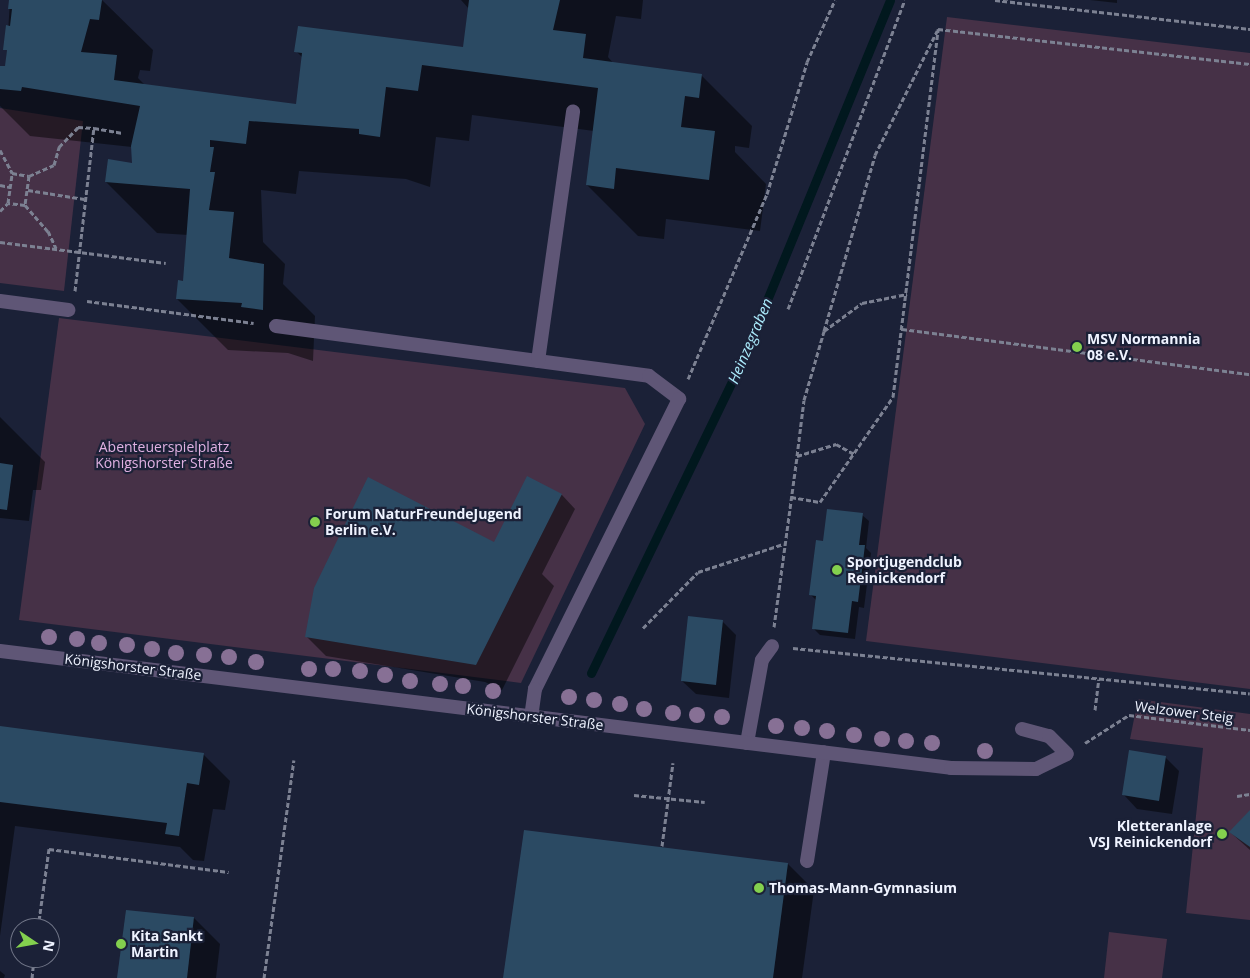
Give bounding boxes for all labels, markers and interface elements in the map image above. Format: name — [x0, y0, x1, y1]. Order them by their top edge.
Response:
water label: Heinzegraben — [724, 296, 776, 386]
place label: MSV Normannia 08 e.V. — [1087, 331, 1200, 364]
marker: MSV Normannia 08 e.V. — [1071, 341, 1083, 353]
park label: Abenteuerspielplatz Königshorster Straße — [95, 439, 233, 472]
place label: Forum NaturFreundeJugend Berlin e.V. — [325, 506, 522, 538]
marker: Forum NaturFreundeJugend Berlin e.V. — [309, 516, 321, 528]
place label: Sportjugendclub Reinickendorf — [847, 554, 962, 586]
marker: Sportjugendclub Reinickendorf — [831, 564, 843, 576]
street label: Königshorster Straße — [64, 650, 202, 684]
street label: Welzower Steig — [1134, 698, 1234, 726]
street label: Königshorster Straße — [466, 700, 604, 734]
place label: Kletteranlage VSJ Reinickendorf — [1089, 818, 1212, 850]
marker: Kletteranlage VSJ Reinickendorf — [1216, 828, 1228, 840]
place label: Thomas-Mann-Gymnasium — [769, 880, 957, 896]
marker: Thomas-Mann-Gymnasium — [753, 882, 765, 894]
north arrow — [10, 918, 60, 968]
place label: Kita Sankt Martin — [131, 928, 203, 960]
text: N — [39, 938, 60, 954]
marker: Kita Sankt Martin — [115, 938, 127, 950]

